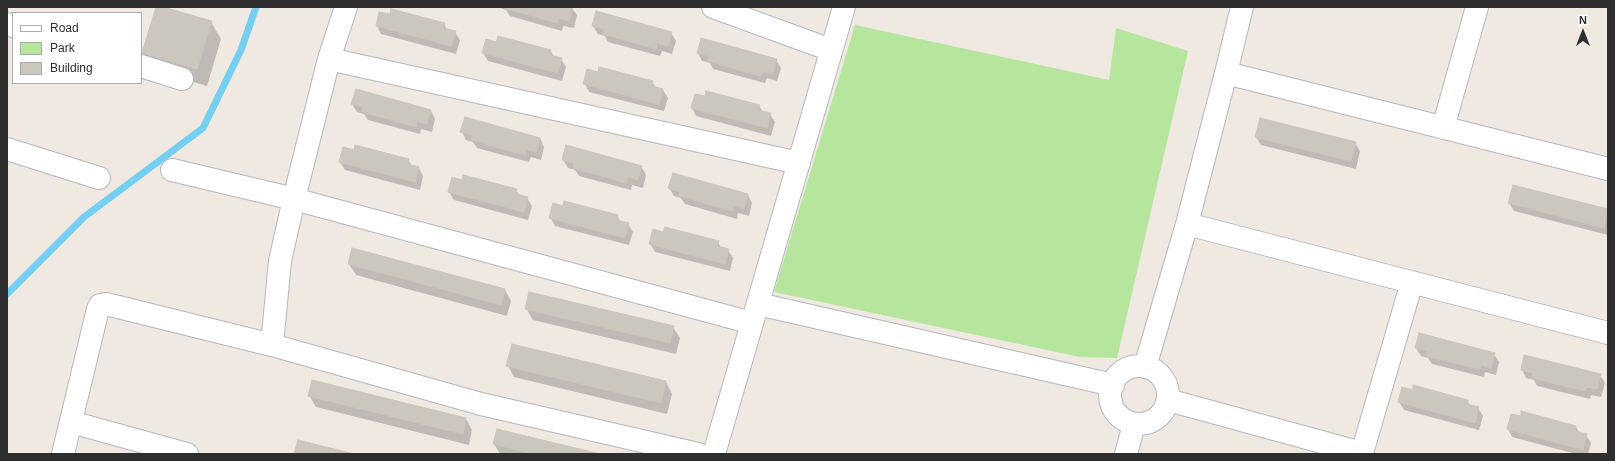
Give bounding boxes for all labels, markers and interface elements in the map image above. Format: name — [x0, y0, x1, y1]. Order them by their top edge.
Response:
legend — [12, 12, 142, 84]
north arrow — [1563, 12, 1603, 52]
text: N — [1579, 14, 1587, 26]
text: Road — [50, 21, 79, 35]
text: Park — [50, 41, 75, 55]
text: Building — [50, 61, 93, 75]

